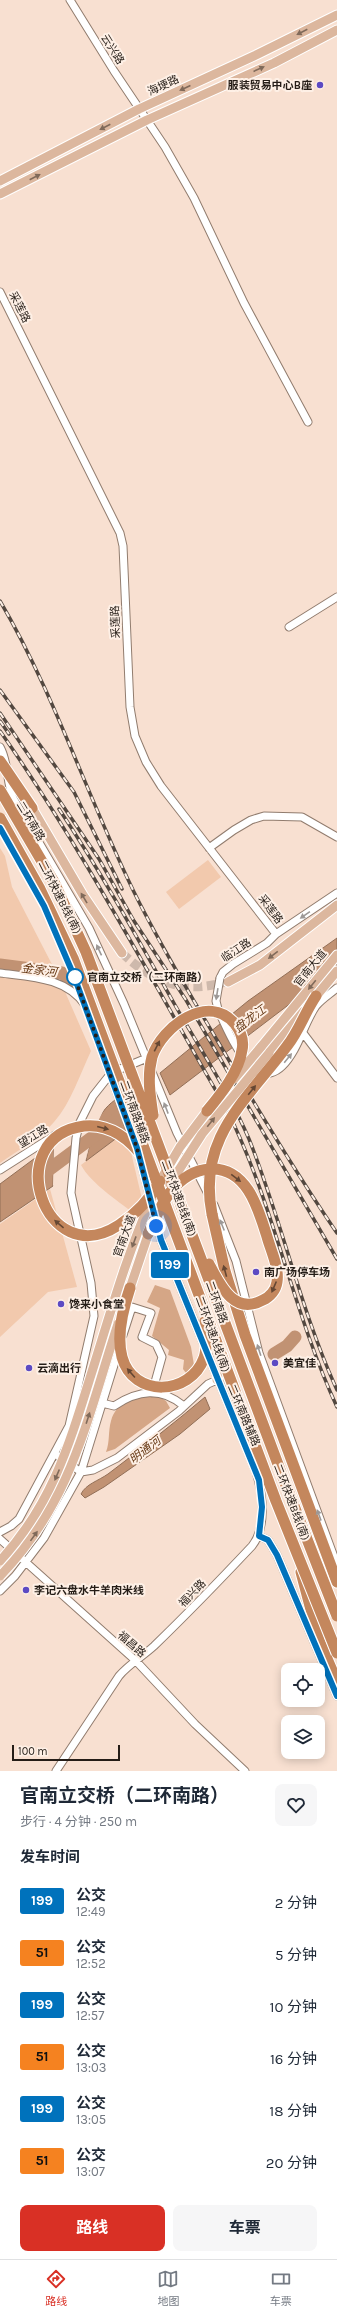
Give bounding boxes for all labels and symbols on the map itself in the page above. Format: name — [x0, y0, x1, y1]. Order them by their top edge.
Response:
one-way arrow — [297, 29, 308, 36]
street label: 云兴路 — [98, 32, 127, 67]
one-way arrow — [254, 66, 265, 72]
street label: 海埂路 — [146, 73, 181, 98]
place label: 服装贸易中心B座 — [228, 79, 312, 92]
marker: 服装贸易中心B座 — [315, 80, 325, 90]
one-way arrow — [179, 85, 191, 91]
one-way arrow — [99, 124, 110, 130]
one-way arrow — [29, 174, 41, 180]
street label: 采莲路 — [6, 290, 33, 325]
street label: 采莲路 — [108, 605, 123, 639]
street label: 二环南路 — [14, 799, 47, 843]
street label: 二环快速B线(南) — [35, 858, 84, 936]
one-way arrow — [81, 892, 88, 904]
street label: 采莲路 — [255, 892, 286, 926]
one-way arrow — [299, 911, 310, 919]
street label: 临江路 — [219, 936, 254, 965]
one-way arrow — [96, 944, 102, 955]
street label: 官南大道 — [291, 947, 329, 990]
one-way arrow — [268, 951, 279, 959]
water label: 金家河 — [20, 961, 60, 979]
marker: 官南立交桥（二环南路） — [66, 968, 84, 986]
place label: 官南立交桥（二环南路） — [87, 971, 208, 984]
one-way arrow — [308, 979, 317, 990]
one-way arrow — [214, 987, 220, 1000]
water label: 盘龙江 — [231, 1001, 270, 1035]
one-way arrow — [154, 1041, 161, 1052]
one-way arrow — [283, 1053, 292, 1064]
street label: 二环南路辅路 — [117, 1079, 152, 1145]
one-way arrow — [248, 1084, 257, 1095]
one-way arrow — [163, 1102, 169, 1114]
one-way arrow — [207, 1117, 216, 1128]
street label: 望江路 — [16, 1122, 51, 1150]
one-way arrow — [96, 1125, 109, 1131]
street label: 二环快速B线(南) — [159, 1158, 198, 1238]
one-way arrow — [231, 1174, 242, 1182]
street label: 官南大道 — [111, 1213, 138, 1259]
your location — [146, 1216, 166, 1236]
one-way arrow — [219, 1219, 225, 1231]
one-way arrow — [53, 1220, 64, 1229]
one-way arrow — [131, 1237, 137, 1249]
line badge: 199 — [147, 1252, 193, 1278]
one-way arrow — [222, 1265, 228, 1277]
place label: 南广场停车场 — [264, 1266, 330, 1279]
marker: 南广场停车场 — [251, 1267, 261, 1277]
street label: 二环南路 — [203, 1279, 230, 1325]
one-way arrow — [271, 1282, 277, 1294]
street label: 二环快速A线(南) — [193, 1294, 232, 1374]
place label: 馋来小食堂 — [69, 1298, 124, 1311]
marker: 馋来小食堂 — [56, 1299, 66, 1309]
one-way arrow — [256, 1344, 262, 1356]
place label: 美宜佳 — [283, 1357, 316, 1370]
marker: 美宜佳 — [270, 1358, 280, 1368]
place label: 云滴出行 — [37, 1362, 81, 1375]
marker: 云滴出行 — [24, 1363, 34, 1373]
one-way arrow — [127, 1368, 136, 1378]
street label: 二环南路辅路 — [225, 1382, 262, 1448]
one-way arrow — [85, 1412, 91, 1424]
water label: 明通河 — [127, 1432, 165, 1467]
street label: 二环快速B线(南) — [271, 1462, 312, 1542]
one-way arrow — [54, 1469, 60, 1480]
one-way arrow — [315, 1509, 321, 1521]
one-way arrow — [30, 1530, 38, 1541]
street label: 福兴路 — [176, 1577, 208, 1610]
place label: 李记六盘水牛羊肉米线 — [34, 1584, 144, 1597]
marker: 李记六盘水牛羊肉米线 — [21, 1585, 31, 1595]
street label: 福昌路 — [115, 1629, 148, 1660]
scale bar — [12, 1743, 120, 1762]

